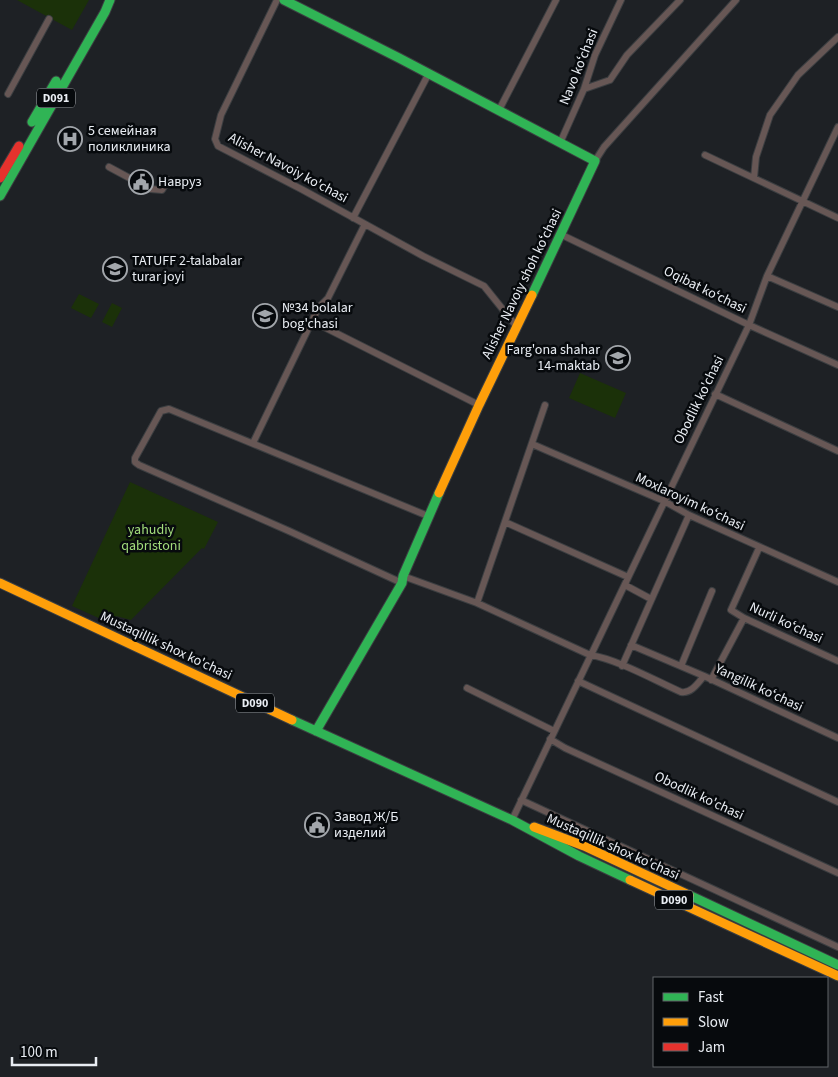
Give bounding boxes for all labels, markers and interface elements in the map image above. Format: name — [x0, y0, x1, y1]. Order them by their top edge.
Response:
street label: Navo koʻchasi — [555, 26, 603, 108]
road number: D091 — [37, 89, 75, 108]
place label: 5 семейная поликлиника — [88, 121, 171, 157]
hospital icon: 5 семейная поликлиника — [57, 126, 83, 152]
street label: Alisher Navoiy ko'chasi — [225, 128, 351, 208]
public building icon: Навруз — [128, 169, 154, 195]
place label: Навруз — [158, 172, 202, 192]
street label: Alisher Navoiy shoh koʻchasi — [477, 206, 567, 362]
place label: TATUFF 2-talabalar turar joyi — [132, 251, 242, 287]
school or university icon: TATUFF 2-talabalar turar joyi — [102, 256, 128, 282]
street label: Oqibat koʻchasi — [660, 261, 750, 319]
place label: №34 bolalar bog'chasi — [282, 298, 353, 334]
school or university icon: №34 bolalar bog'chasi — [252, 303, 278, 329]
place label: Farg'ona shahar 14-maktab — [506, 340, 600, 376]
school or university icon: Farg'ona shahar 14-maktab — [605, 345, 631, 371]
street label: Obodlik ko'chasi — [669, 352, 729, 448]
street label: Moxlaroyim koʻchasi — [632, 468, 748, 536]
park label: yahudiy qabristoni — [121, 520, 181, 556]
street label: Nurli koʻchasi — [746, 597, 826, 649]
street label: Mustaqillik shox ko'chasi — [97, 607, 235, 685]
street label: Yangilik koʻchasi — [711, 658, 806, 717]
road number: D090 — [236, 694, 274, 712]
street label: Obodlik ko'chasi — [651, 767, 747, 825]
place label: Завод Ж/Б изделий — [334, 807, 398, 843]
street label: Mustaqillik shox ko'chasi — [543, 809, 683, 885]
public building icon: Завод Ж/Б изделий — [304, 812, 330, 838]
road number: D090 — [655, 890, 693, 910]
legend — [653, 977, 828, 1067]
text: Fast — [698, 987, 724, 1008]
text: Slow — [698, 1012, 729, 1033]
scale bar — [12, 1034, 96, 1066]
text: Jam — [698, 1037, 725, 1058]
text: 100 m — [20, 1042, 58, 1063]

